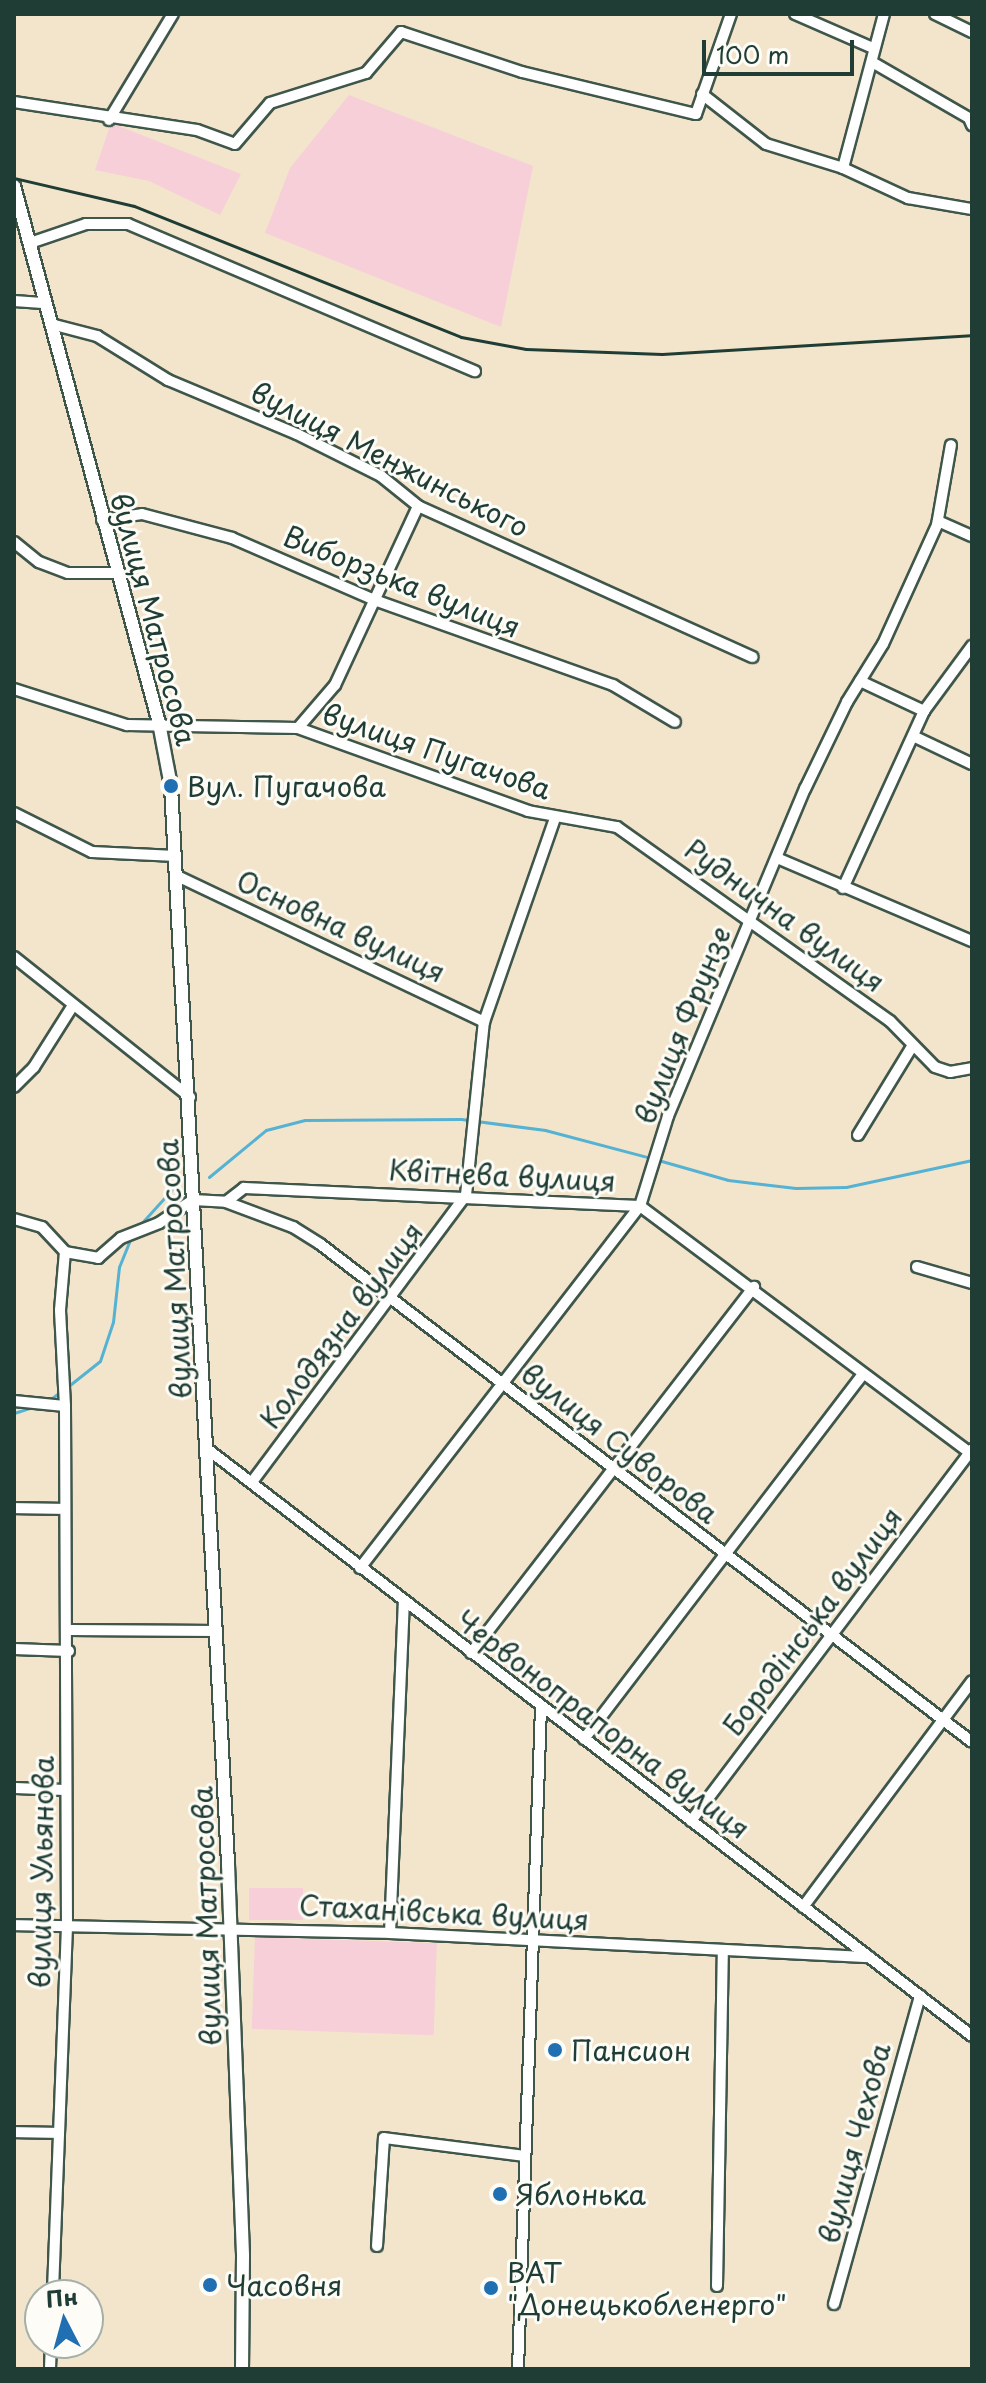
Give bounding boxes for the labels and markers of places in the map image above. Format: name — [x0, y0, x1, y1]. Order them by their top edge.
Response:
place label: Вул. Пугачова — [187, 769, 386, 803]
marker: Вул. Пугачова — [162, 777, 180, 795]
place label: Пансион — [571, 2033, 691, 2067]
marker: Пансион — [546, 2041, 564, 2059]
place label: Яблонька — [516, 2177, 646, 2211]
marker: Яблонька — [491, 2185, 509, 2203]
place label: ВАТ "Донецькобленерго" — [507, 2255, 787, 2321]
place label: Часовня — [226, 2268, 342, 2302]
marker: Часовня — [201, 2276, 219, 2294]
marker: ВАТ "Донецькобленерго" — [482, 2279, 500, 2297]

